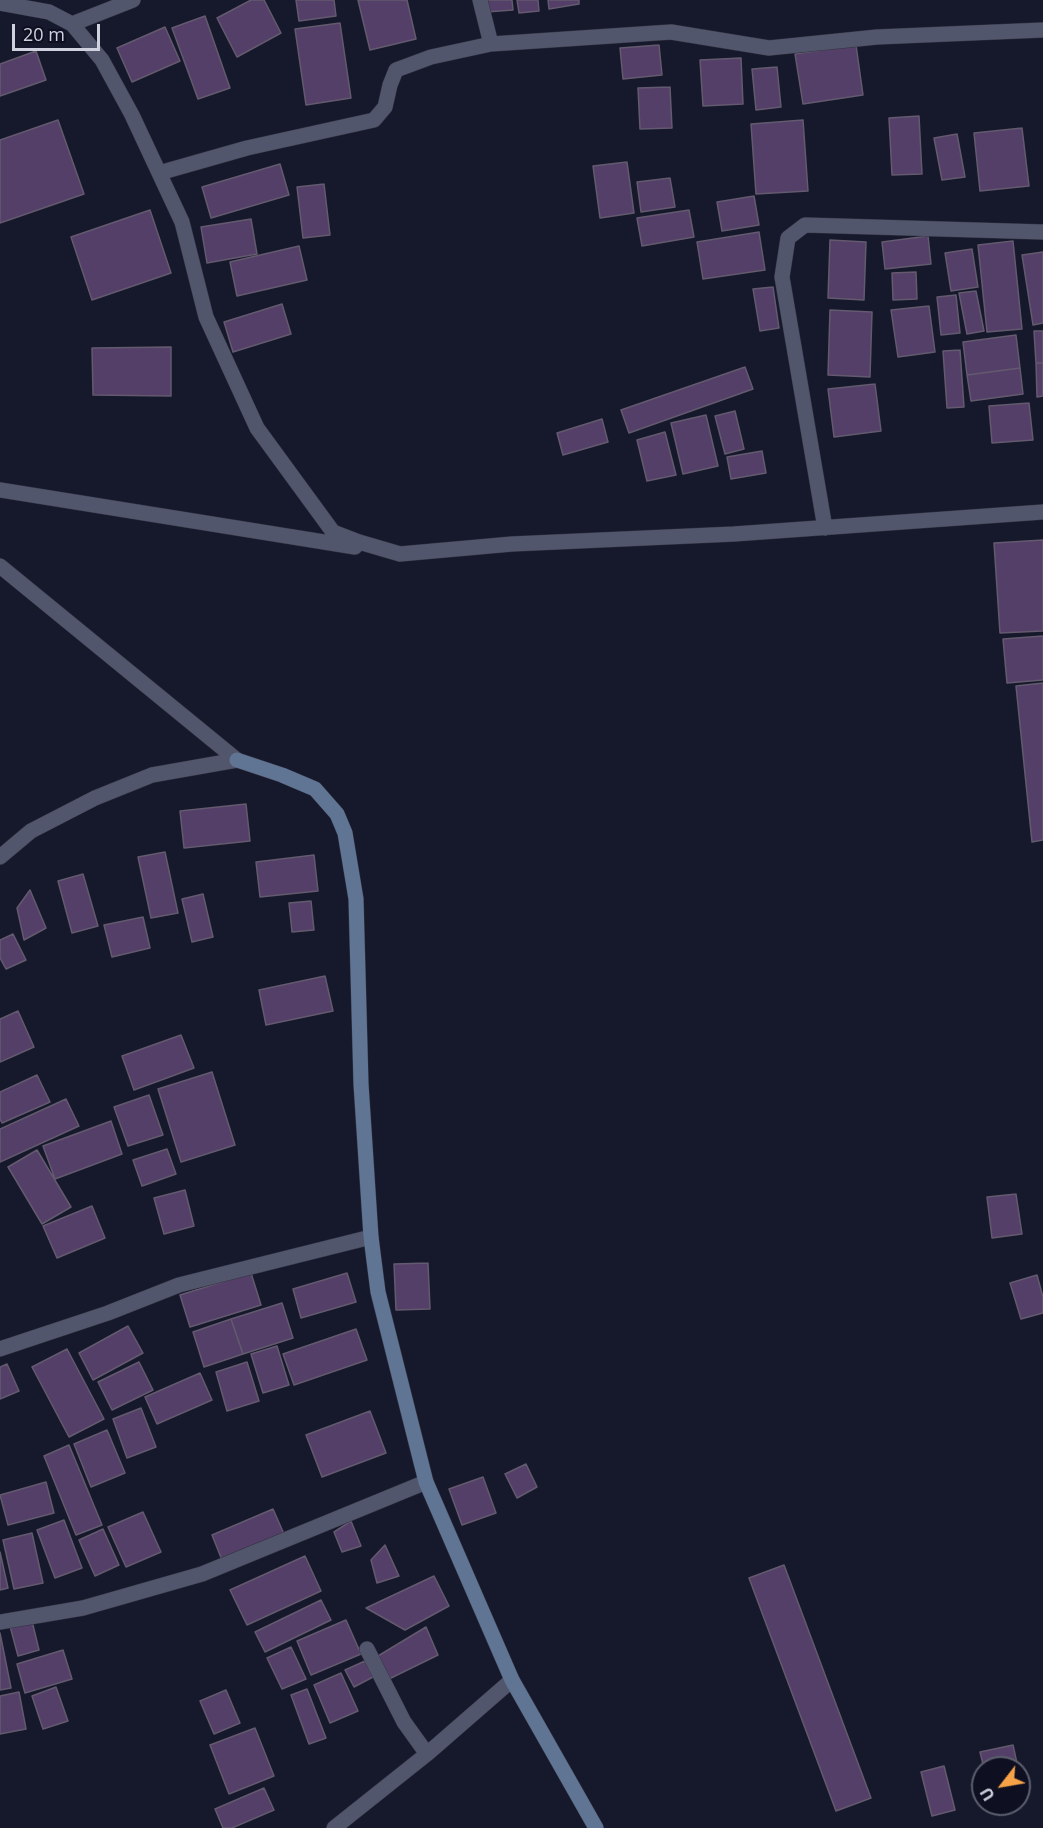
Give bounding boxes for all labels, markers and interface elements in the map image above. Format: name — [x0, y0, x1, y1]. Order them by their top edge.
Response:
scale bar — [15, 12, 104, 50]
text: 20 m — [23, 22, 65, 46]
north arrow — [971, 1756, 1031, 1816]
text: U — [975, 1783, 1000, 1805]

